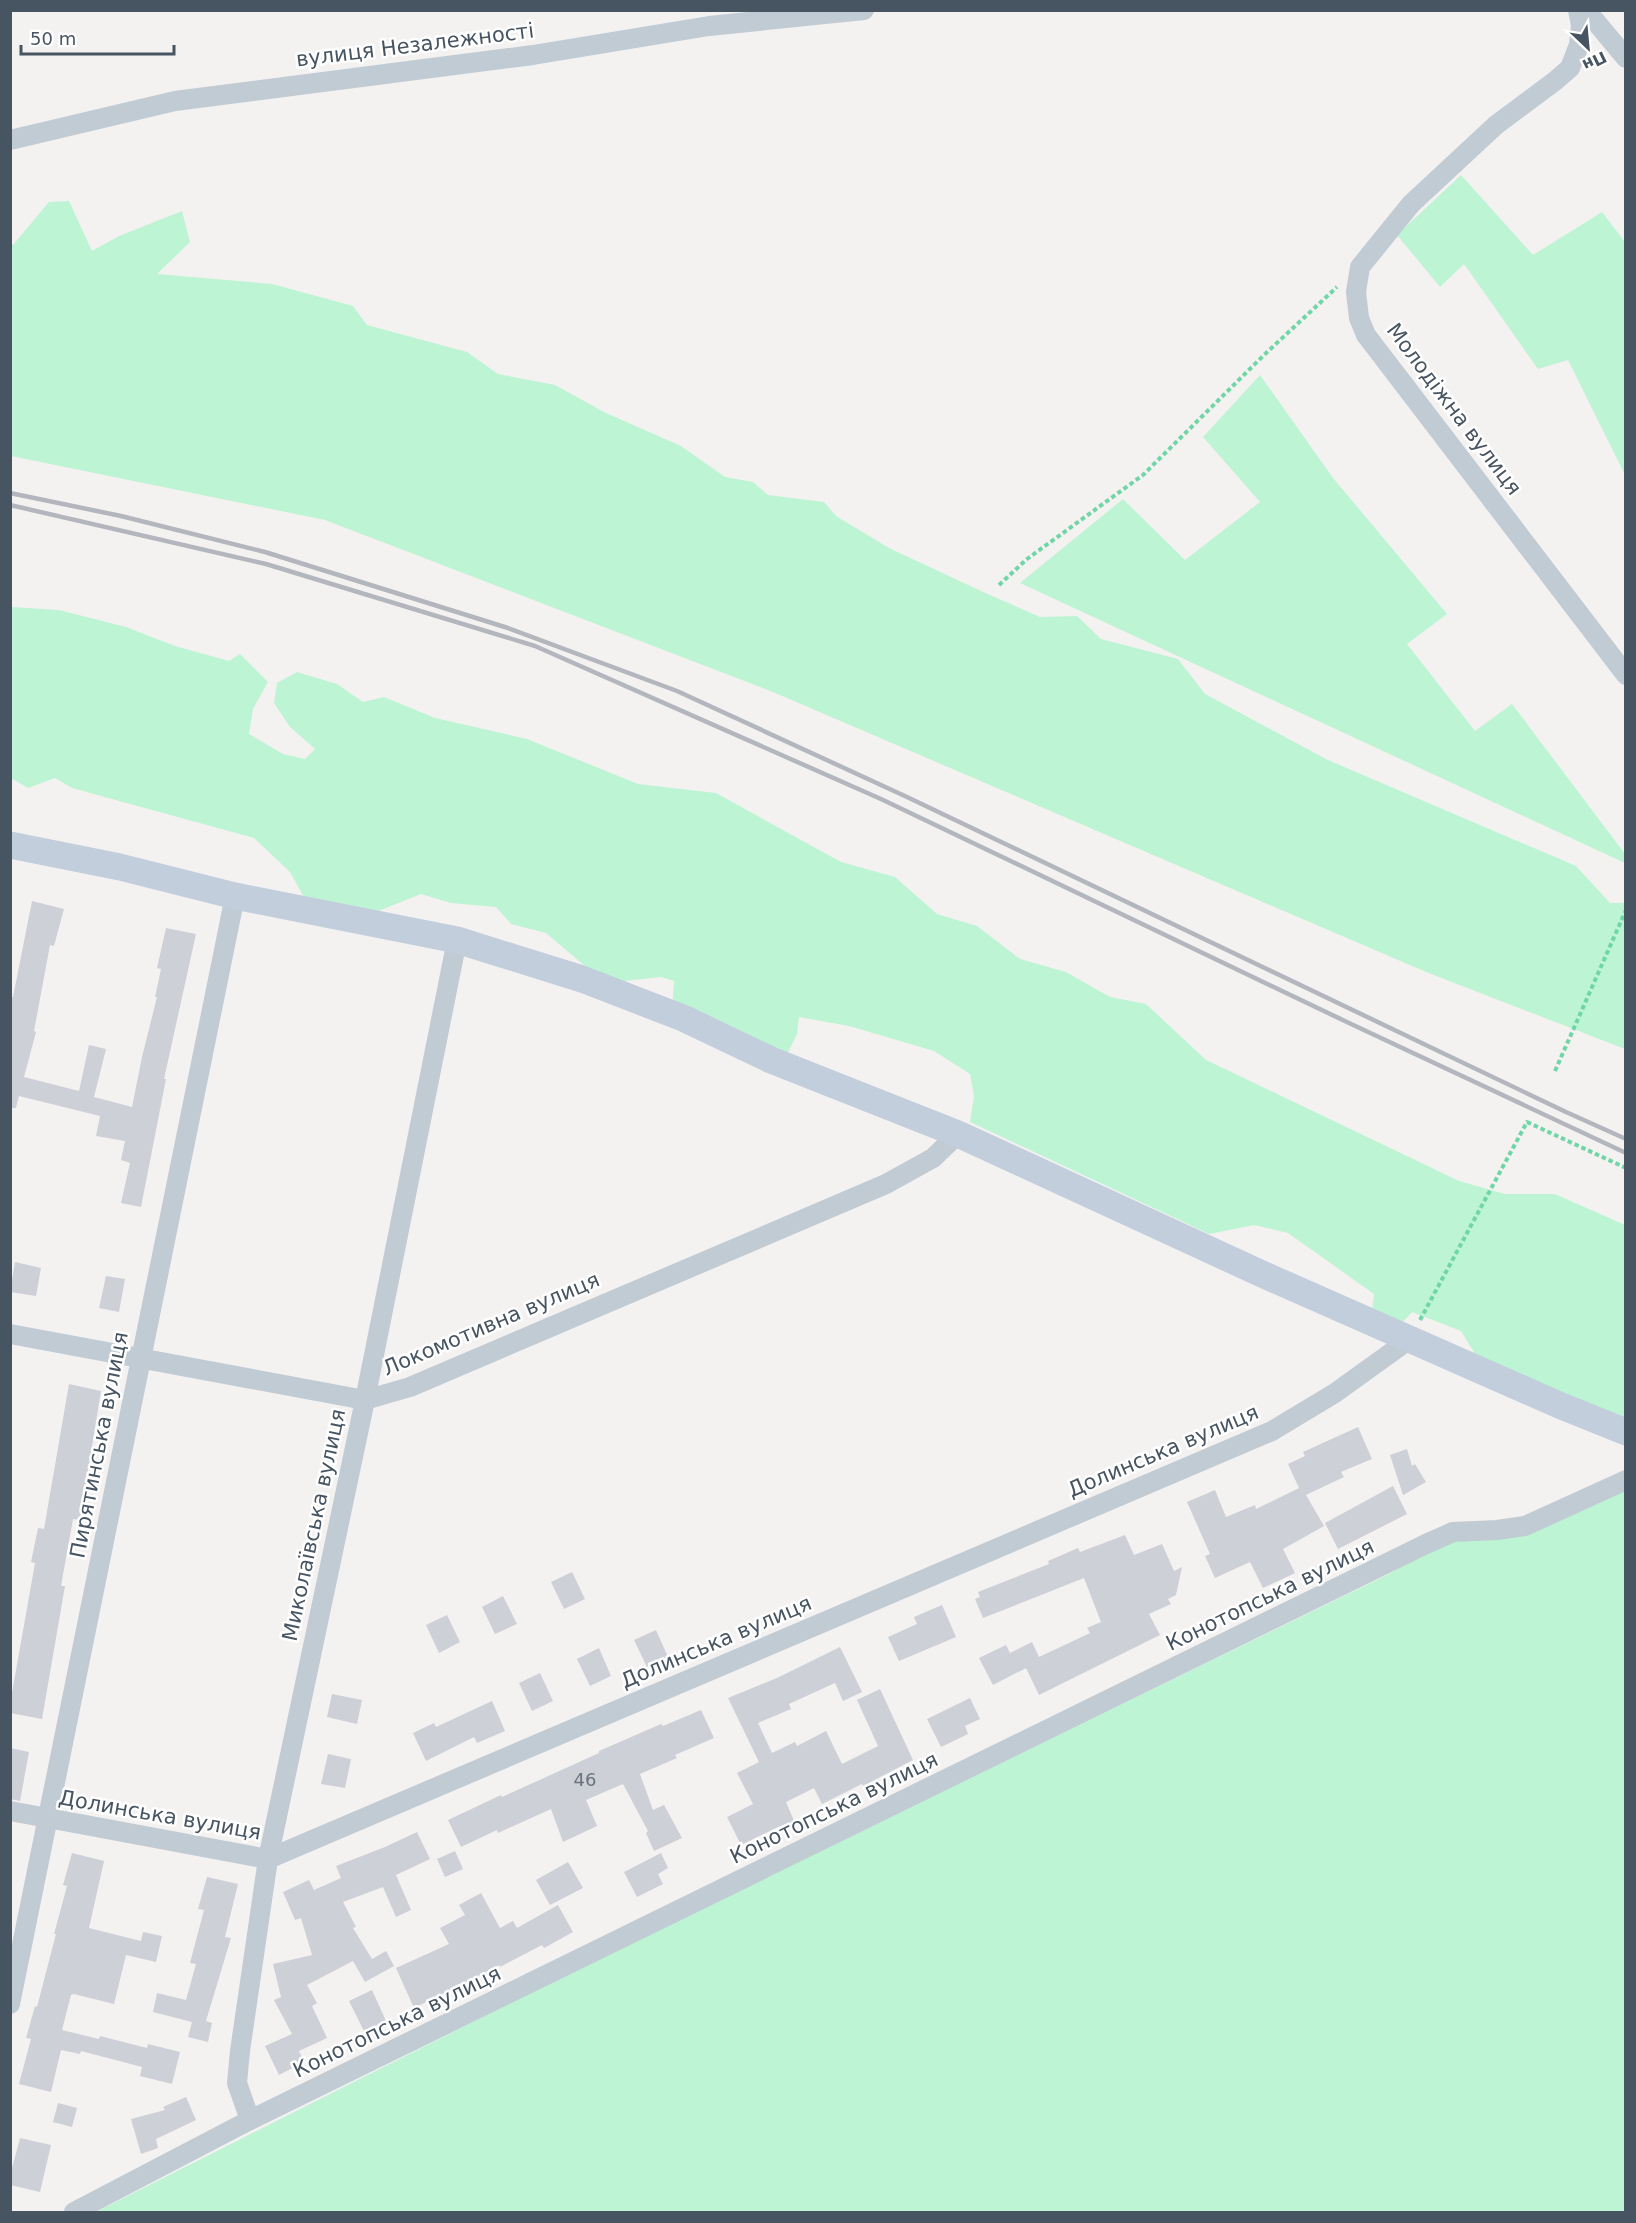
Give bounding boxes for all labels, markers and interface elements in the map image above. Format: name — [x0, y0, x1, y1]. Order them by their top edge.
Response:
scale bar — [21, 18, 174, 56]
street label: вулиця Незалежності — [295, 18, 535, 72]
north arrow — [1558, 18, 1618, 78]
text: 50 m — [30, 28, 76, 49]
text: Пн — [1579, 47, 1610, 75]
street label: Молодіжна вулиця — [1382, 318, 1526, 500]
street label: Локомотивна вулиця — [379, 1267, 603, 1381]
street label: Пирятинська вулиця — [65, 1330, 133, 1560]
street label: Долинська вулиця — [1064, 1400, 1262, 1502]
street label: Миколаївська вулиця — [278, 1407, 350, 1643]
street label: Конотопська вулиця — [1162, 1534, 1378, 1656]
street label: Долинська вулиця — [617, 1591, 815, 1693]
street label: Конотопська вулиця — [726, 1747, 942, 1869]
house number: 46 — [574, 1769, 596, 1790]
street label: Долинська вулиця — [57, 1785, 263, 1845]
street label: Конотопська вулиця — [289, 1961, 505, 2083]

